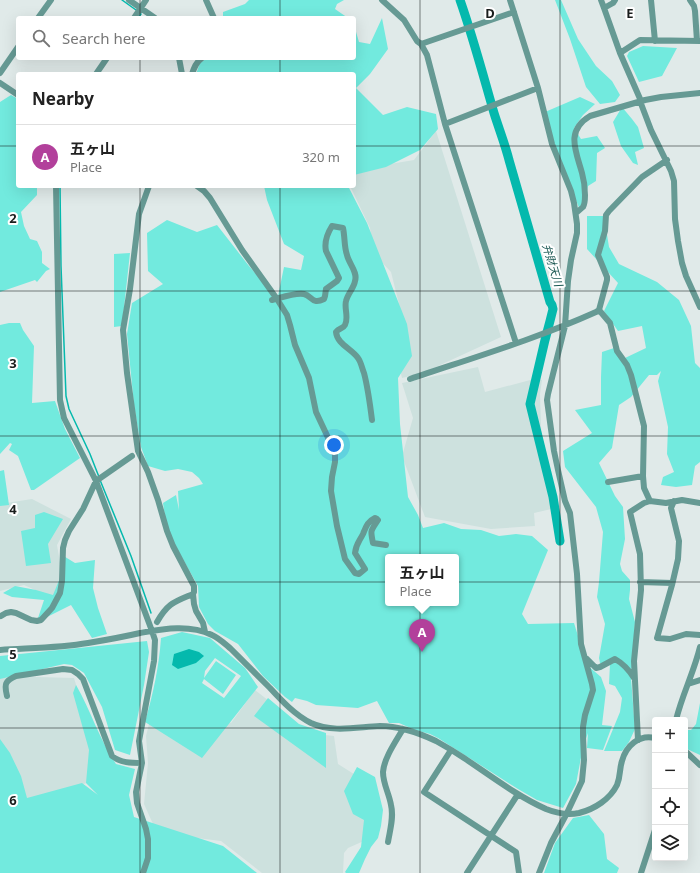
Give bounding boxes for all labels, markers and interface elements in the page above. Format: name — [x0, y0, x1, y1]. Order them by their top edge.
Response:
text: D — [485, 4, 495, 22]
text: E — [626, 4, 634, 22]
search box — [16, 16, 356, 60]
icon: search — [30, 27, 52, 49]
text: Search here — [62, 28, 145, 48]
text: Nearby — [32, 87, 94, 110]
text: 五ヶ山 — [70, 138, 115, 158]
text: A — [41, 148, 50, 166]
text: 320 m — [302, 148, 340, 166]
text: Place — [70, 158, 102, 176]
text: 2 — [9, 209, 17, 227]
water label: 弁財天川 — [539, 242, 567, 289]
text: 3 — [9, 354, 17, 372]
your location — [324, 435, 344, 455]
text: 4 — [9, 500, 17, 518]
popup — [385, 554, 459, 606]
text: 五ヶ山 — [399, 562, 445, 582]
text: Place — [399, 582, 432, 600]
pin: A — [409, 619, 435, 652]
text: 5 — [9, 645, 17, 663]
map controls — [652, 717, 688, 861]
button: + — [652, 717, 688, 753]
button: − — [652, 753, 688, 789]
button: locate — [652, 789, 688, 825]
text: 6 — [9, 791, 17, 809]
button: layers — [652, 825, 688, 861]

